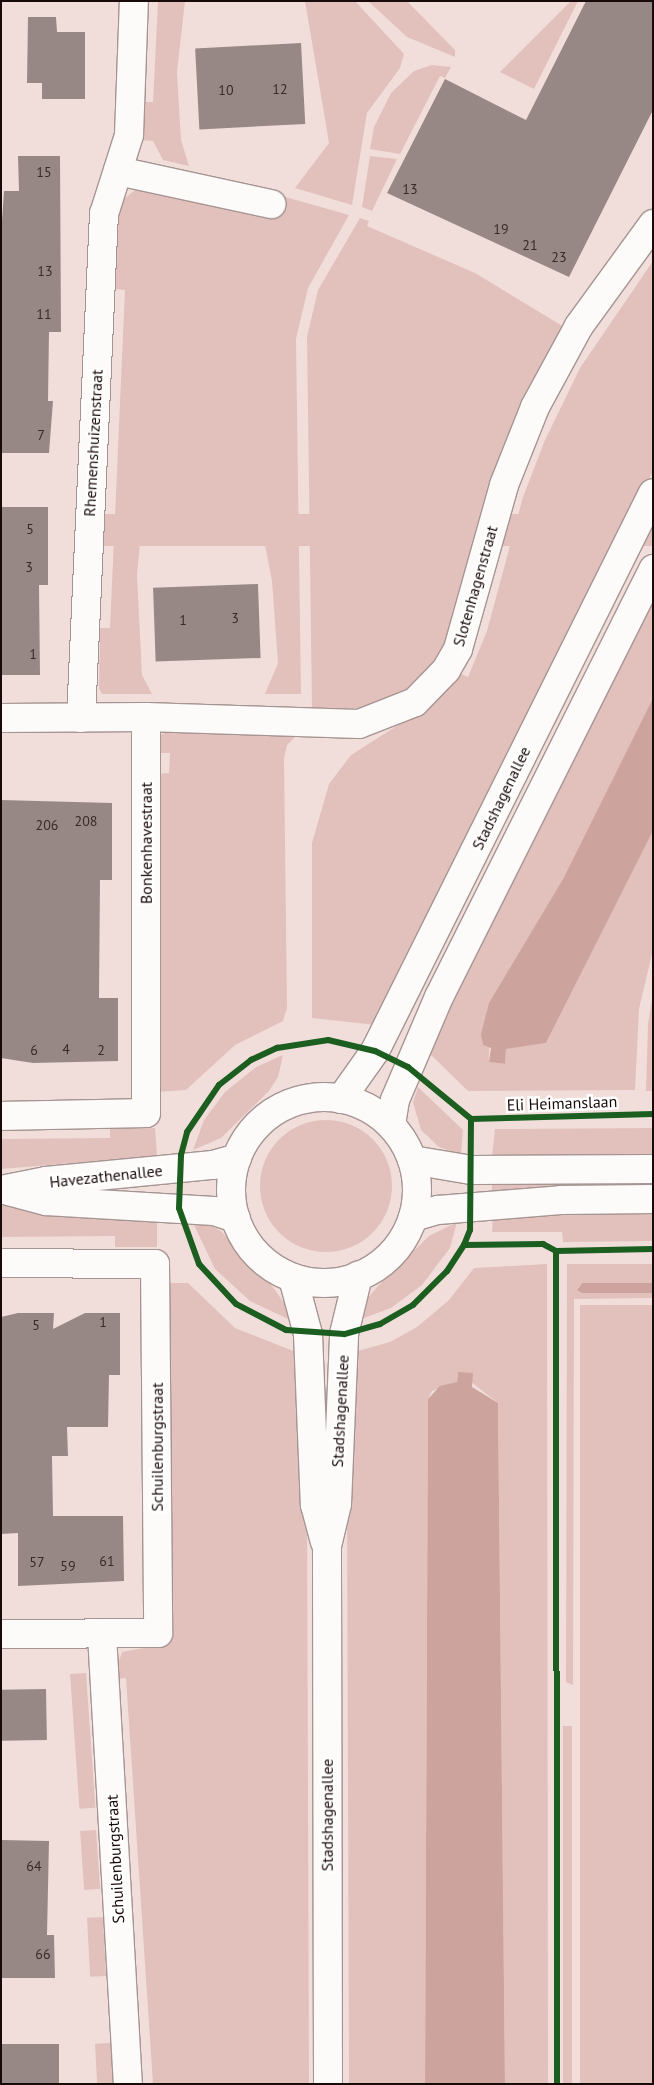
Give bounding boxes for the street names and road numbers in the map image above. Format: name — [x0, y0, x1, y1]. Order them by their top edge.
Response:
street label: Rhemenshuizenstraat — [80, 369, 106, 517]
street label: Slotenhagenstraat — [449, 523, 501, 649]
street label: Stadshagenallee — [468, 743, 534, 853]
street label: Bonkenhavestraat — [136, 782, 156, 904]
street label: Eli Heimanslaan — [506, 1091, 618, 1115]
street label: Havezathenallee — [48, 1161, 164, 1191]
street label: Stadshagenallee — [327, 1354, 353, 1468]
street label: Schuilenburgstraat — [147, 1382, 167, 1512]
street label: Stadshagenallee — [317, 1759, 337, 1871]
street label: Schuilenburgstraat — [102, 1794, 128, 1924]

